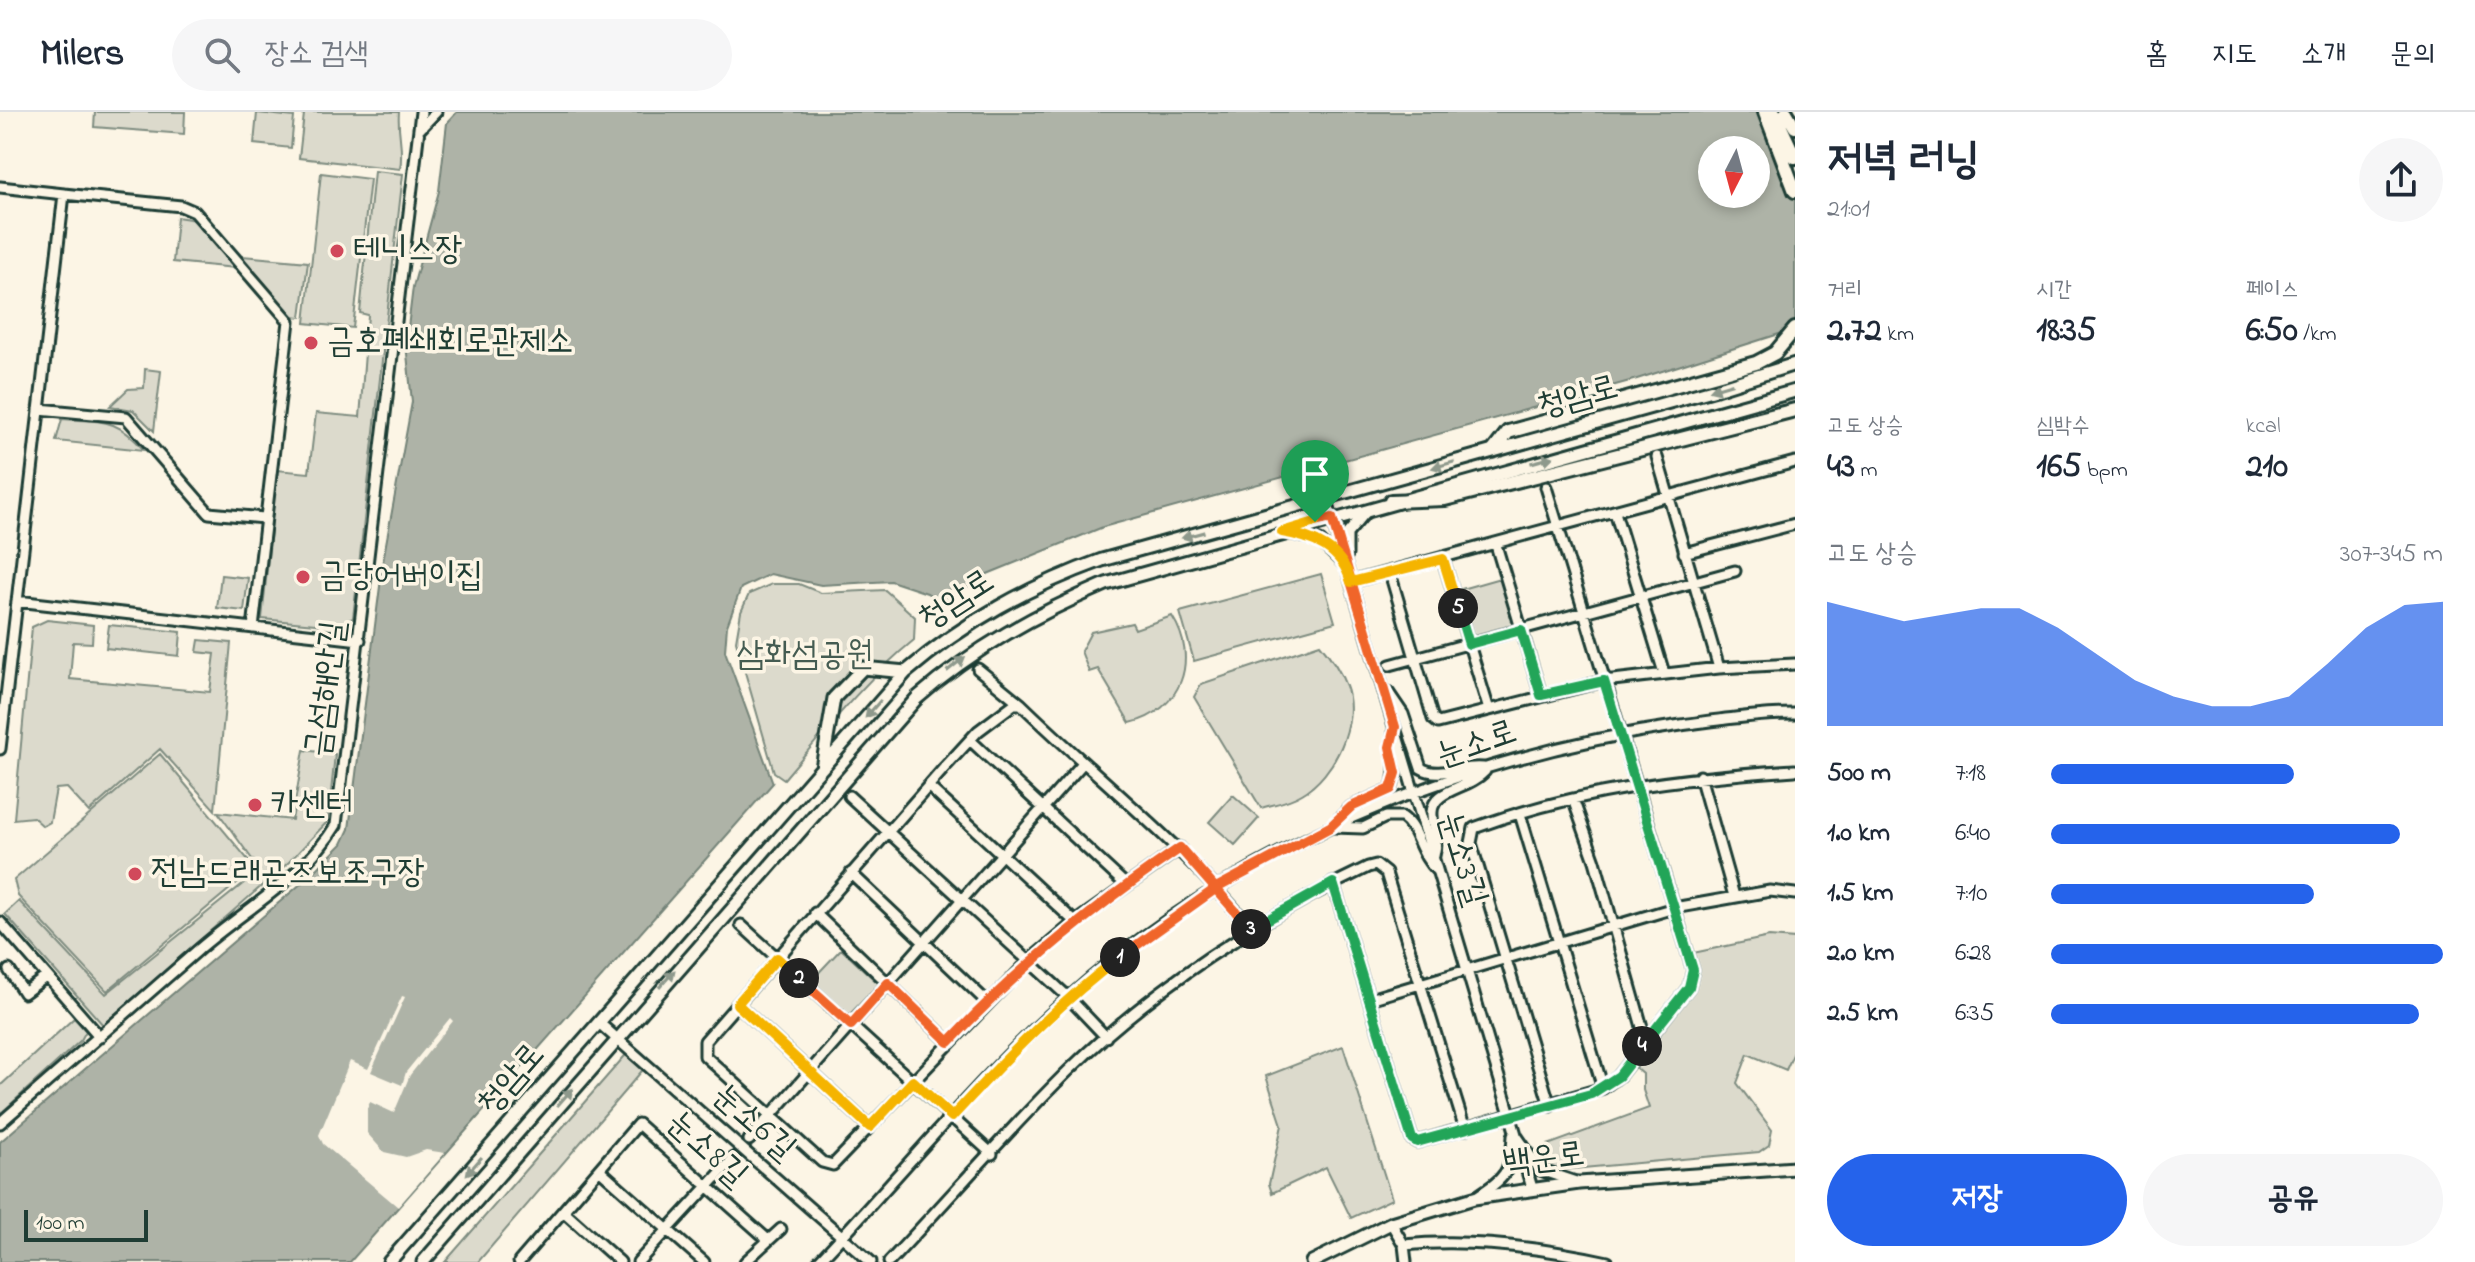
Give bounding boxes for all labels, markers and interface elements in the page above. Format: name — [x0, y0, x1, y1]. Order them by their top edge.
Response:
search box — [172, 19, 732, 91]
text: Milers — [40, 27, 124, 83]
icon: search — [200, 33, 244, 77]
text: 장소 검색 — [264, 33, 369, 77]
text: 홈 — [2145, 35, 2168, 76]
text: 지도 — [2212, 35, 2257, 76]
text: 소개 — [2301, 35, 2346, 76]
text: 문의 — [2390, 35, 2435, 76]
text: 저녁 러닝 — [1827, 129, 1980, 193]
north arrow — [1698, 136, 1770, 208]
map controls — [1698, 136, 1770, 208]
button: share — [2359, 138, 2443, 222]
text: 21:01 — [1827, 191, 1870, 229]
place label: 테니스장 — [353, 226, 462, 276]
marker: 테니스장 — [328, 242, 346, 260]
text: 거리 — [1827, 275, 1862, 307]
text: 시간 — [2036, 275, 2072, 307]
text: 페이스 — [2246, 275, 2299, 307]
text: 2.72 — [1827, 307, 1882, 357]
text: 18:35 — [2036, 307, 2096, 357]
text: 6:50 — [2246, 307, 2298, 357]
place label: 금호폐쇄회로관제소 — [327, 318, 573, 368]
text: km — [1882, 319, 1914, 351]
text: /km — [2298, 319, 2337, 351]
marker: 금호폐쇄회로관제소 — [302, 334, 320, 352]
street label: 청암로 — [1532, 363, 1624, 433]
one-way arrow — [1708, 382, 1732, 394]
text: 고도 상승 — [1827, 411, 1903, 443]
text: 심박수 — [2036, 411, 2089, 443]
text: kcal — [2246, 411, 2281, 443]
pin — [1281, 440, 1349, 522]
text: 43 — [1827, 443, 1855, 493]
text: 165 — [2036, 443, 2082, 493]
text: 210 — [2246, 443, 2288, 493]
icon: arrive — [1293, 452, 1337, 496]
one-way arrow — [1530, 453, 1555, 465]
text: m — [1855, 455, 1878, 487]
text: bpm — [2082, 455, 2128, 487]
one-way arrow — [1431, 459, 1456, 471]
one-way arrow — [1180, 529, 1205, 541]
text: 고도 상승 — [1827, 536, 1917, 574]
text: 307–345 m — [2340, 536, 2443, 574]
place label: 금당어버이집 — [319, 552, 483, 602]
street label: 청암로 — [909, 558, 1005, 644]
marker: 금당어버이집 — [294, 568, 312, 586]
pin: 5 — [1438, 588, 1478, 628]
text: 5 — [1452, 592, 1464, 624]
street label: 금섬해안길 — [294, 618, 360, 760]
park label: 삼화섬공원 — [737, 631, 873, 681]
one-way arrow — [946, 657, 966, 673]
one-way arrow — [865, 699, 882, 719]
street label: 눈소로 — [1430, 708, 1524, 782]
text: 500 m — [1827, 755, 1891, 793]
text: 7:18 — [1955, 755, 1986, 793]
place label: 카센터 — [271, 780, 353, 830]
marker: 카센터 — [246, 796, 264, 814]
street label: 눈소3길 — [1423, 806, 1499, 912]
text: 1.0 km — [1827, 815, 1890, 853]
text: 6:40 — [1955, 815, 1991, 853]
place label: 전남드래곤즈보조구장 — [151, 849, 425, 899]
marker: 전남드래곤즈보조구장 — [126, 865, 144, 883]
text: 1.5 km — [1827, 875, 1894, 913]
text: 7:10 — [1955, 875, 1987, 913]
pin: 3 — [1231, 909, 1271, 949]
text: 3 — [1246, 913, 1256, 945]
text: 2.0 km — [1827, 935, 1895, 973]
text: 6:28 — [1955, 935, 1991, 973]
pin: 1 — [1100, 937, 1140, 977]
text: 1 — [1117, 941, 1124, 973]
pin: 2 — [779, 958, 819, 998]
text: 2 — [794, 962, 804, 994]
one-way arrow — [658, 970, 676, 989]
text: 2.5 km — [1827, 995, 1898, 1033]
text: 6:35 — [1955, 995, 1994, 1033]
pin: 4 — [1622, 1026, 1662, 1066]
text: 4 — [1637, 1030, 1647, 1062]
street label: 청암로 — [466, 1033, 558, 1127]
street label: 눈소6길 — [700, 1072, 806, 1174]
one-way arrow — [556, 1087, 573, 1107]
street label: 눈소8길 — [654, 1100, 758, 1200]
street label: 백운로 — [1500, 1130, 1588, 1190]
button: 저장 — [1827, 1154, 2127, 1246]
button: 공유 — [2143, 1154, 2443, 1246]
one-way arrow — [465, 1156, 483, 1175]
scale bar — [24, 1206, 148, 1242]
text: 100 m — [36, 1208, 85, 1240]

